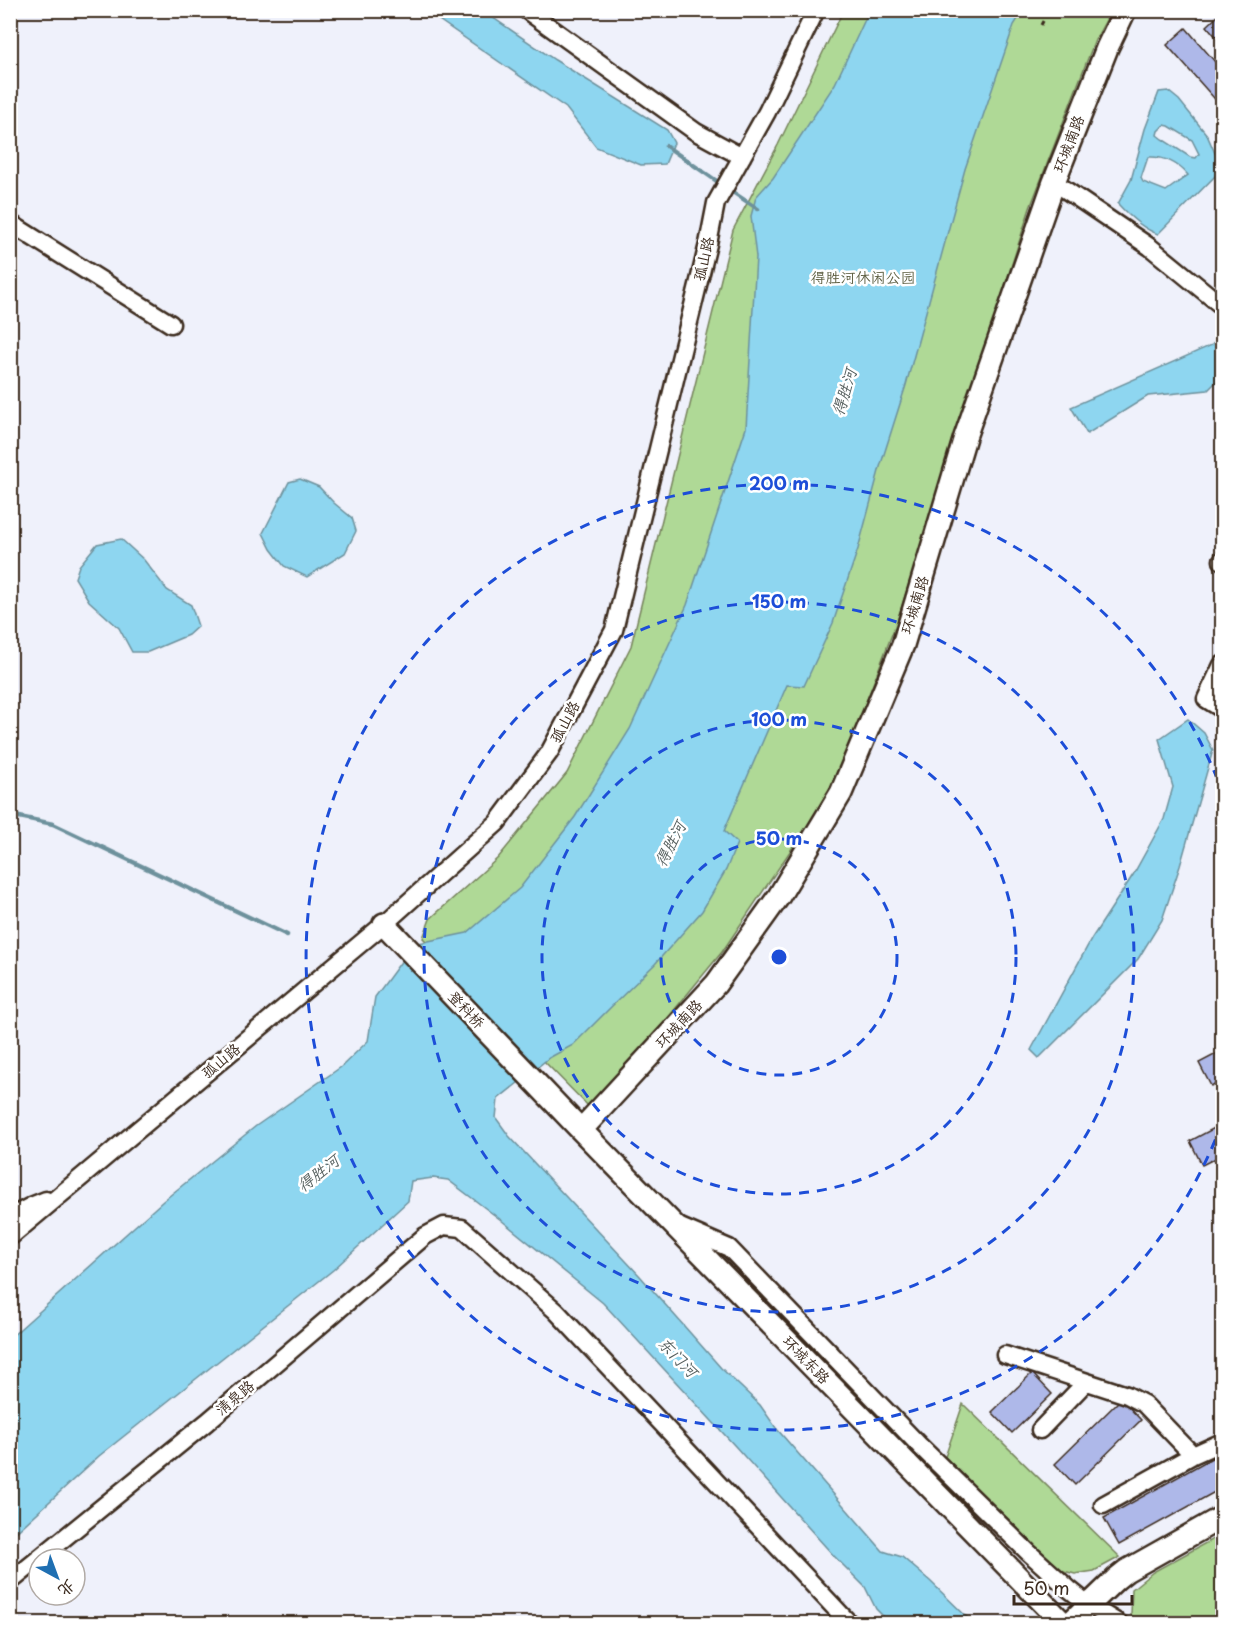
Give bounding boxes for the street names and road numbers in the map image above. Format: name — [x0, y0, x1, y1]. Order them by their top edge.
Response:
street label: 环城南路 — [1046, 111, 1089, 176]
street label: 孤山路 — [686, 234, 719, 283]
street label: 环城南路 — [894, 573, 933, 637]
street label: 孤山路 — [543, 696, 584, 747]
street label: 登科桥 — [443, 985, 491, 1033]
street label: 环城南路 — [649, 993, 707, 1053]
street label: 孤山路 — [195, 1037, 245, 1083]
street label: 环城东路 — [778, 1329, 836, 1389]
street label: 清泉路 — [209, 1374, 259, 1420]

